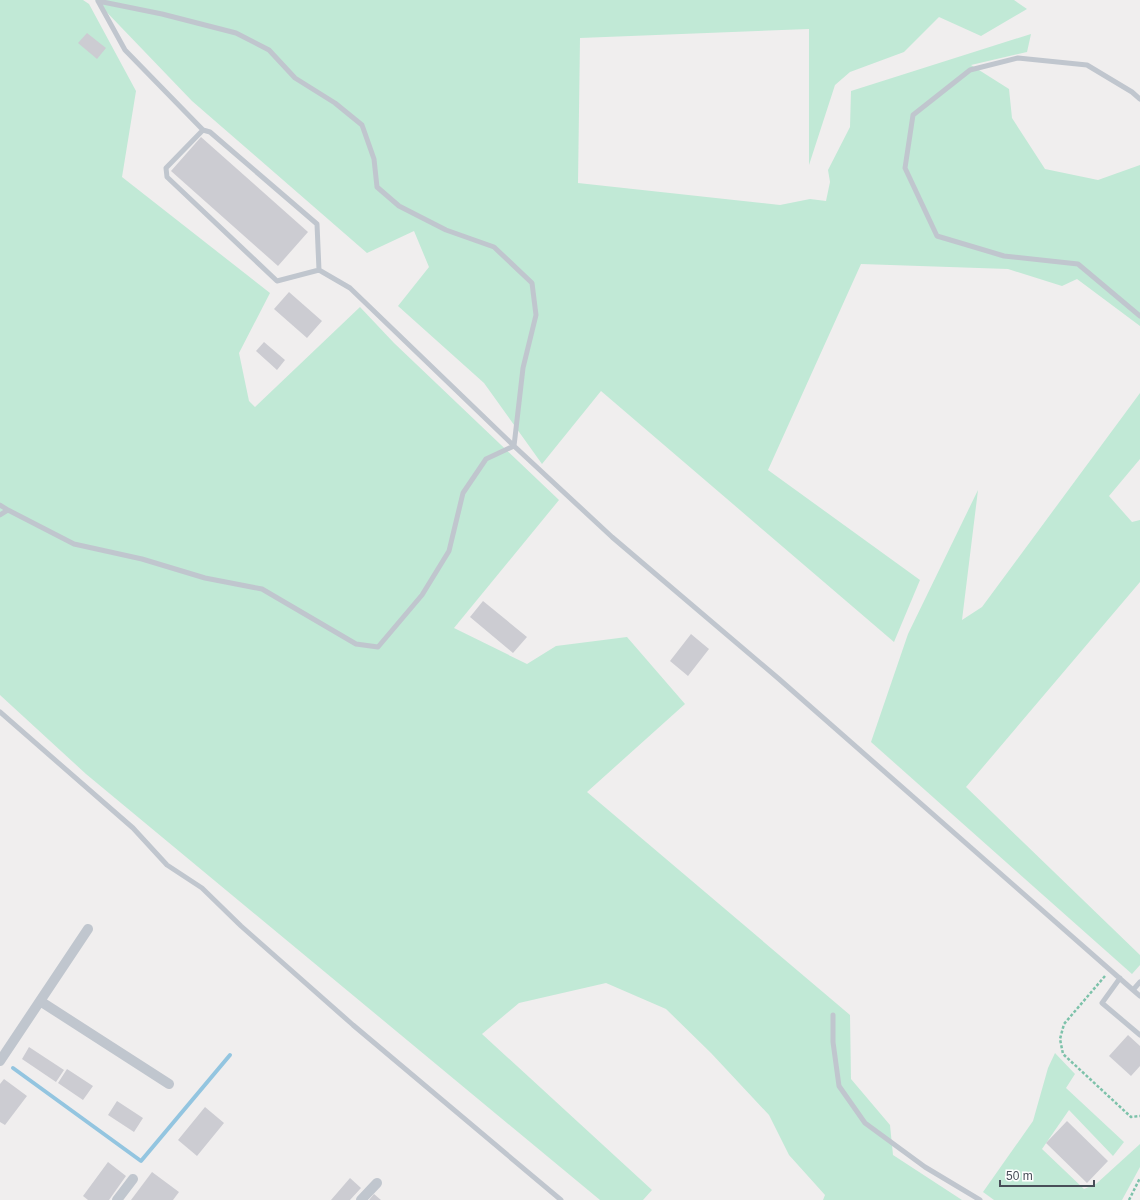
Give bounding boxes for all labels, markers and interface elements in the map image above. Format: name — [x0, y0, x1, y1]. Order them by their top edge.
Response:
scale bar — [1000, 1162, 1094, 1188]
text: 50 m — [1006, 1169, 1033, 1183]

